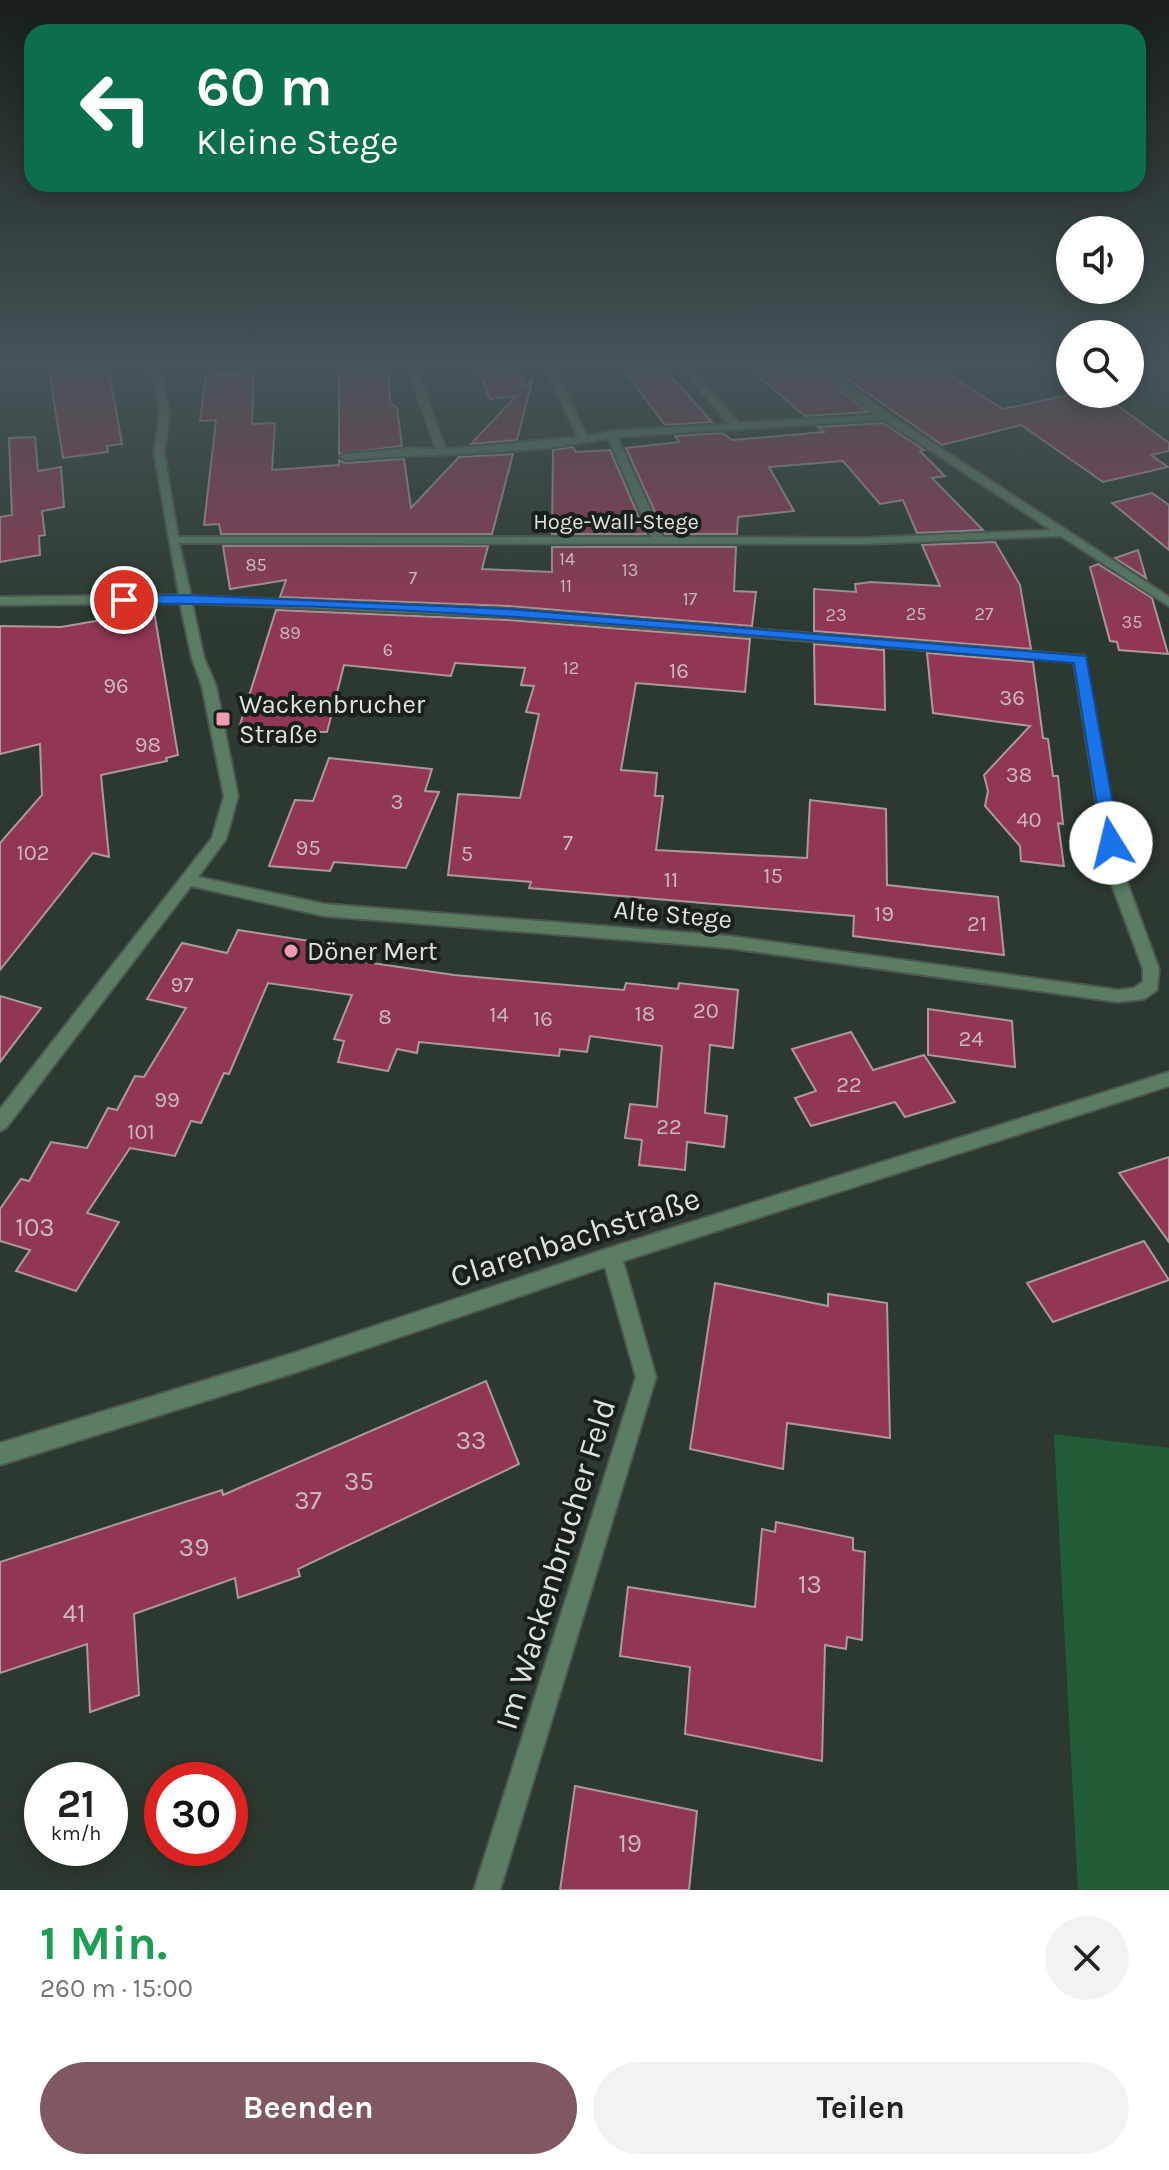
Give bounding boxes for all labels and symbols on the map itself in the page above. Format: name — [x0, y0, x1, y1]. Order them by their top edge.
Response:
street label: Hoge-Wall-Stege — [533, 509, 699, 535]
house number: 14 — [559, 548, 575, 570]
house number: 85 — [245, 554, 267, 576]
house number: 13 — [622, 559, 638, 581]
pin — [90, 566, 158, 634]
house number: 7 — [409, 567, 418, 589]
house number: 11 — [560, 575, 572, 597]
house number: 17 — [683, 588, 698, 610]
house number: 25 — [906, 603, 926, 625]
house number: 27 — [975, 603, 994, 625]
house number: 23 — [825, 604, 847, 626]
house number: 35 — [1122, 611, 1142, 633]
house number: 89 — [279, 622, 301, 644]
house number: 6 — [383, 639, 393, 661]
house number: 12 — [563, 657, 579, 679]
house number: 16 — [669, 658, 689, 684]
house number: 96 — [103, 673, 129, 699]
house number: 36 — [999, 685, 1025, 711]
place label: Wackenbrucher Straße — [239, 689, 426, 750]
marker: Wackenbrucher Straße — [214, 710, 232, 728]
house number: 98 — [135, 732, 161, 758]
house number: 38 — [1006, 762, 1032, 788]
house number: 3 — [391, 789, 404, 815]
position arrow — [1069, 801, 1153, 885]
house number: 40 — [1016, 807, 1042, 833]
house number: 7 — [563, 830, 573, 856]
house number: 95 — [295, 835, 321, 861]
house number: 102 — [16, 840, 50, 866]
house number: 5 — [461, 841, 473, 867]
house number: 15 — [763, 863, 783, 889]
house number: 11 — [664, 867, 678, 893]
street label: Alte Stege — [613, 894, 733, 935]
house number: 19 — [874, 901, 894, 927]
house number: 21 — [967, 911, 987, 937]
place label: Döner Mert — [307, 936, 438, 967]
marker: Döner Mert — [282, 942, 300, 960]
house number: 97 — [170, 972, 194, 998]
house number: 20 — [693, 998, 719, 1024]
house number: 18 — [635, 1001, 655, 1027]
house number: 14 — [489, 1002, 509, 1028]
house number: 8 — [378, 1004, 392, 1030]
house number: 16 — [533, 1006, 553, 1032]
house number: 24 — [958, 1026, 984, 1052]
house number: 22 — [836, 1072, 862, 1098]
house number: 99 — [154, 1087, 180, 1113]
house number: 22 — [656, 1114, 682, 1140]
house number: 101 — [127, 1119, 155, 1145]
street label: Clarenbachstraße — [446, 1180, 705, 1295]
house number: 103 — [15, 1212, 55, 1243]
street label: Im Wackenbrucher Feld — [488, 1394, 623, 1734]
house number: 33 — [456, 1425, 486, 1456]
house number: 35 — [344, 1466, 374, 1497]
house number: 37 — [294, 1485, 322, 1516]
house number: 39 — [179, 1532, 209, 1563]
house number: 13 — [798, 1569, 822, 1600]
house number: 41 — [62, 1598, 86, 1629]
speed limit sign: 30 — [144, 1762, 248, 1866]
house number: 19 — [618, 1828, 642, 1859]

